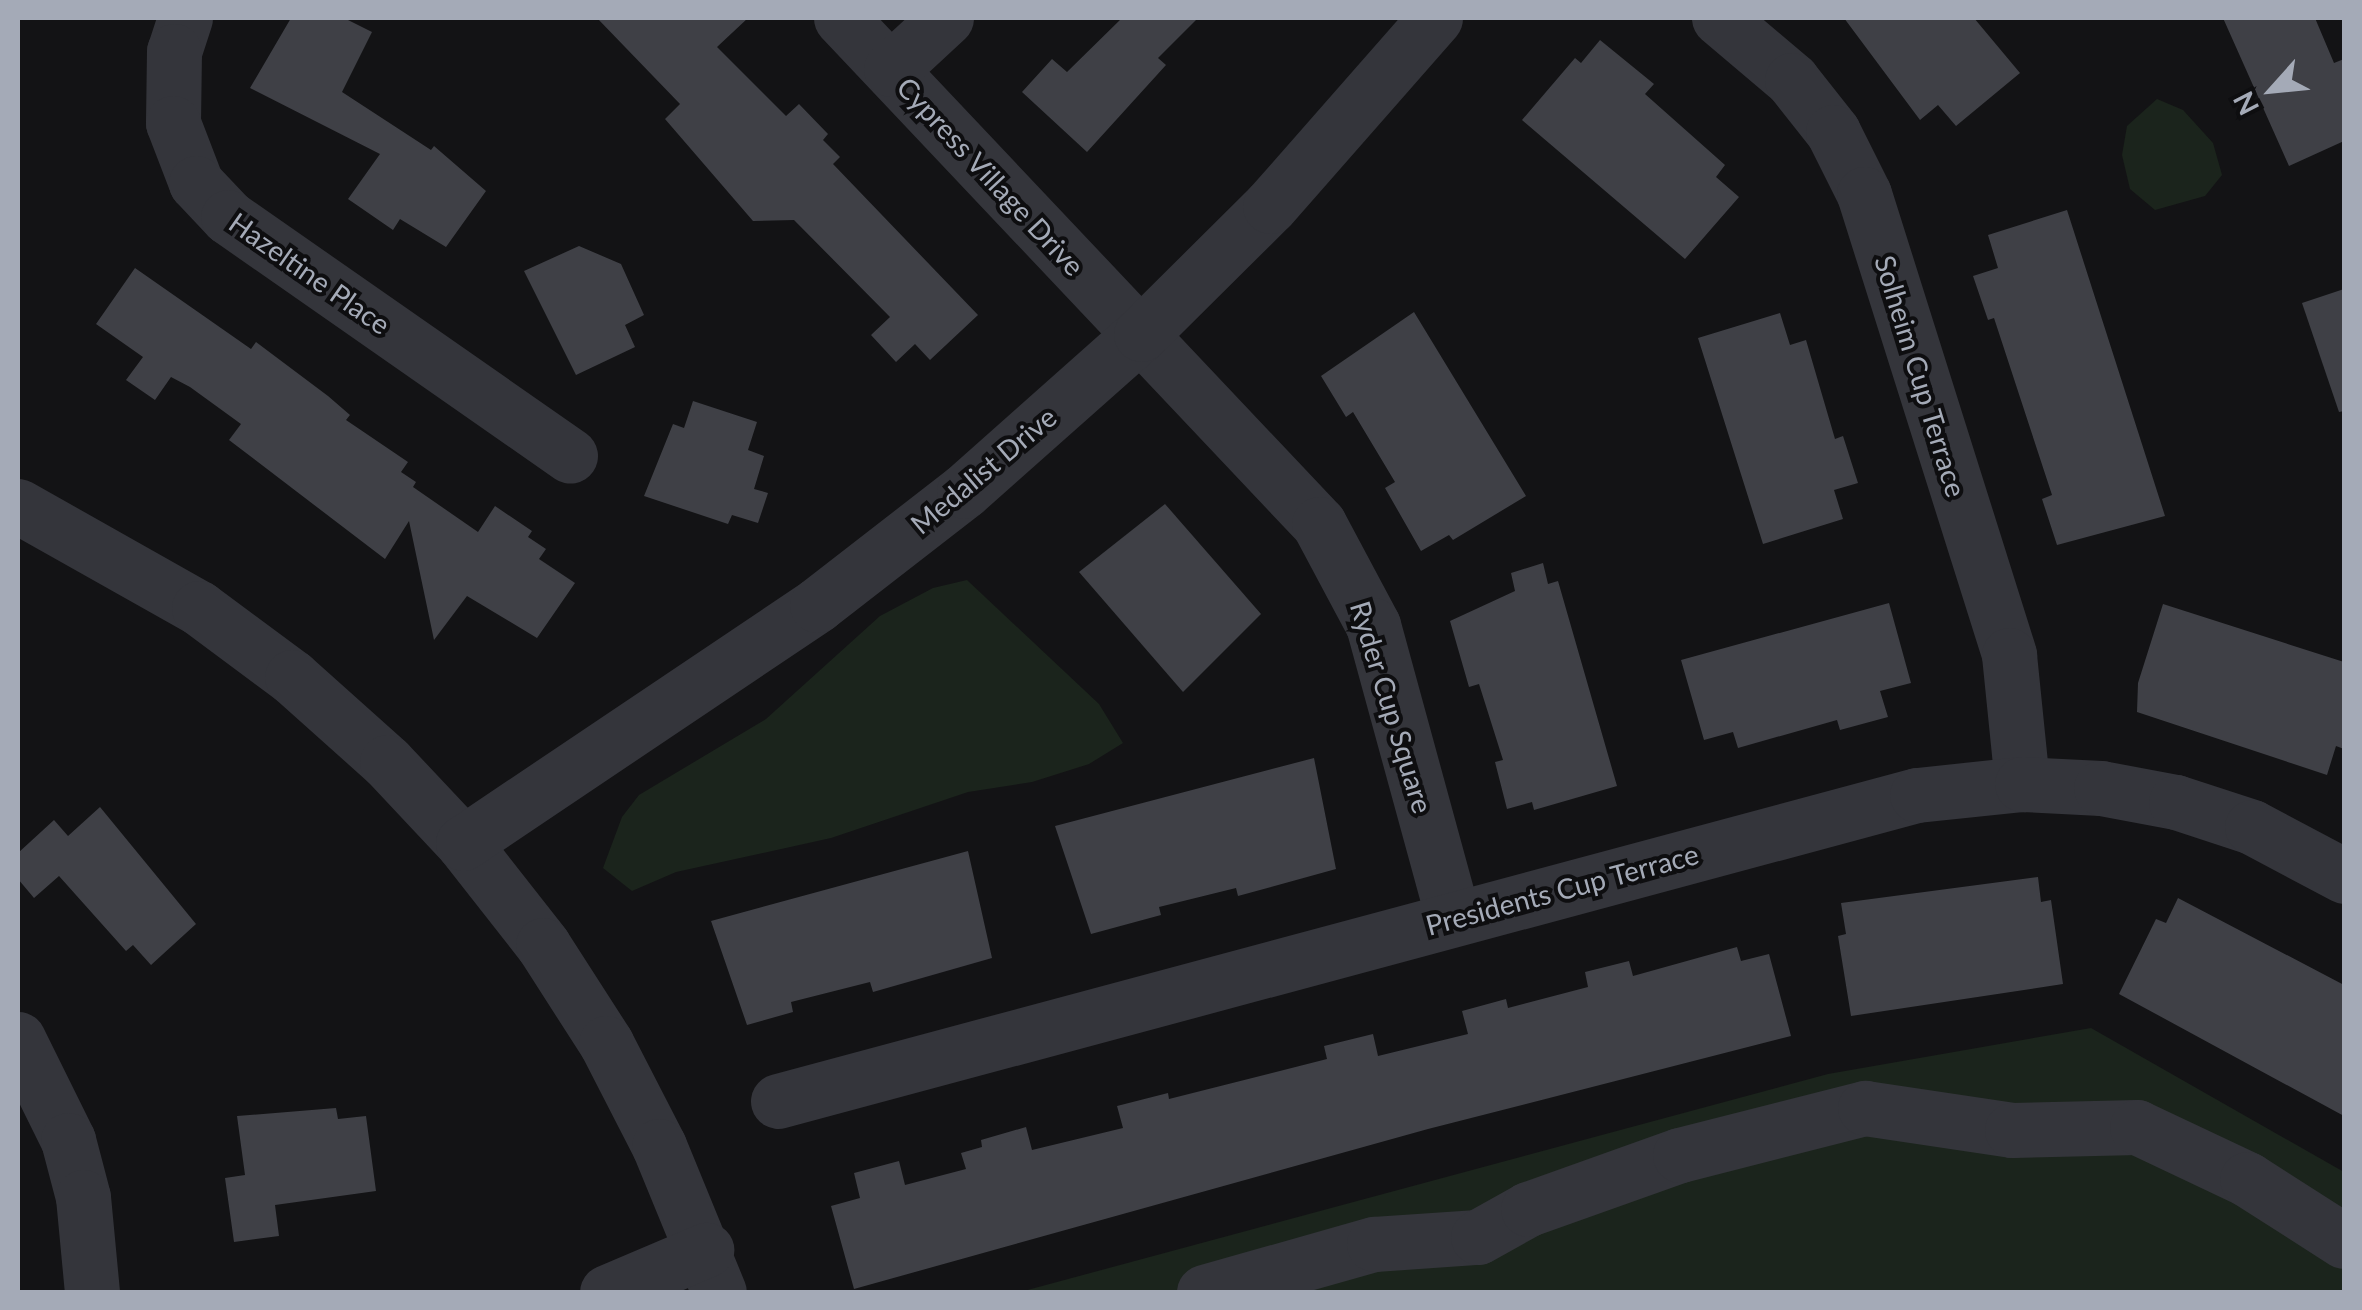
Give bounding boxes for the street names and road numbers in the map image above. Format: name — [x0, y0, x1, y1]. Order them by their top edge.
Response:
street label: Cypress Village Drive — [890, 69, 1092, 283]
street label: Hazeltine Place — [223, 205, 397, 341]
street label: Solheim Cup Terrace — [1868, 251, 1974, 501]
street label: Medalist Drive — [904, 399, 1062, 541]
street label: Ryder Cup Square — [1344, 597, 1440, 817]
street label: Presidents Cup Terrace — [1422, 836, 1702, 942]

